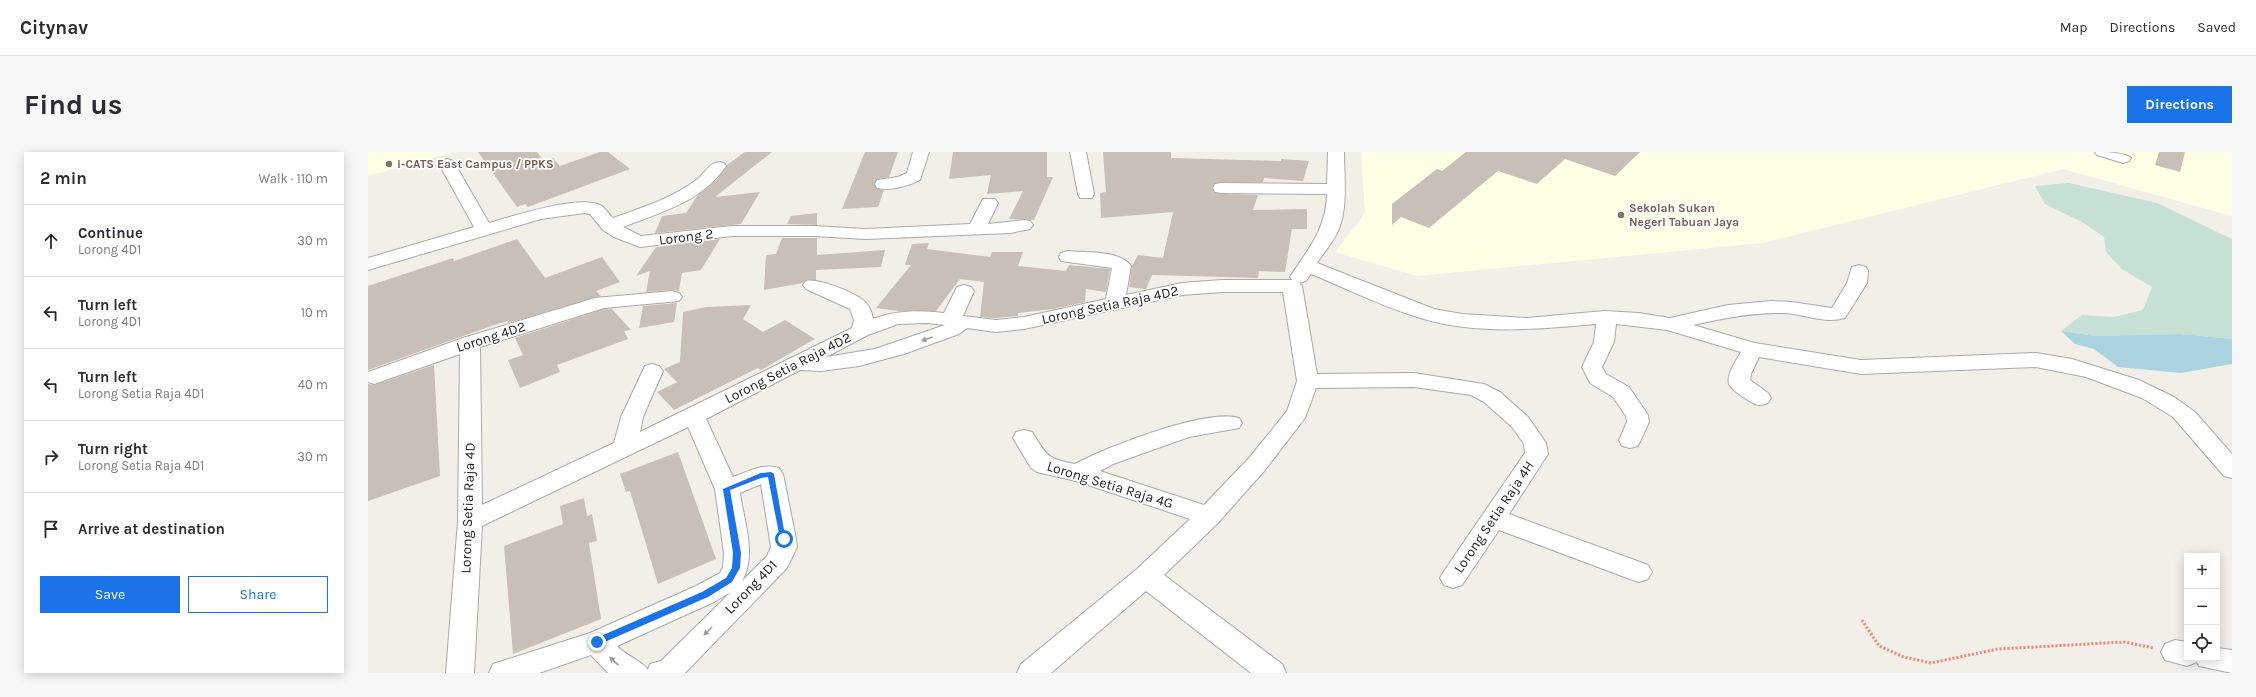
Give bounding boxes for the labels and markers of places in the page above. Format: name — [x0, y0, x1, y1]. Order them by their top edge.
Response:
place label: i-CATS East Campus / PPKS — [397, 157, 554, 171]
marker: i-CATS East Campus / PPKS — [384, 159, 394, 169]
place label: Sekolah Sukan Negeri Tabuan Jaya — [1629, 201, 1739, 229]
marker: Sekolah Sukan Negeri Tabuan Jaya — [1616, 210, 1626, 220]

